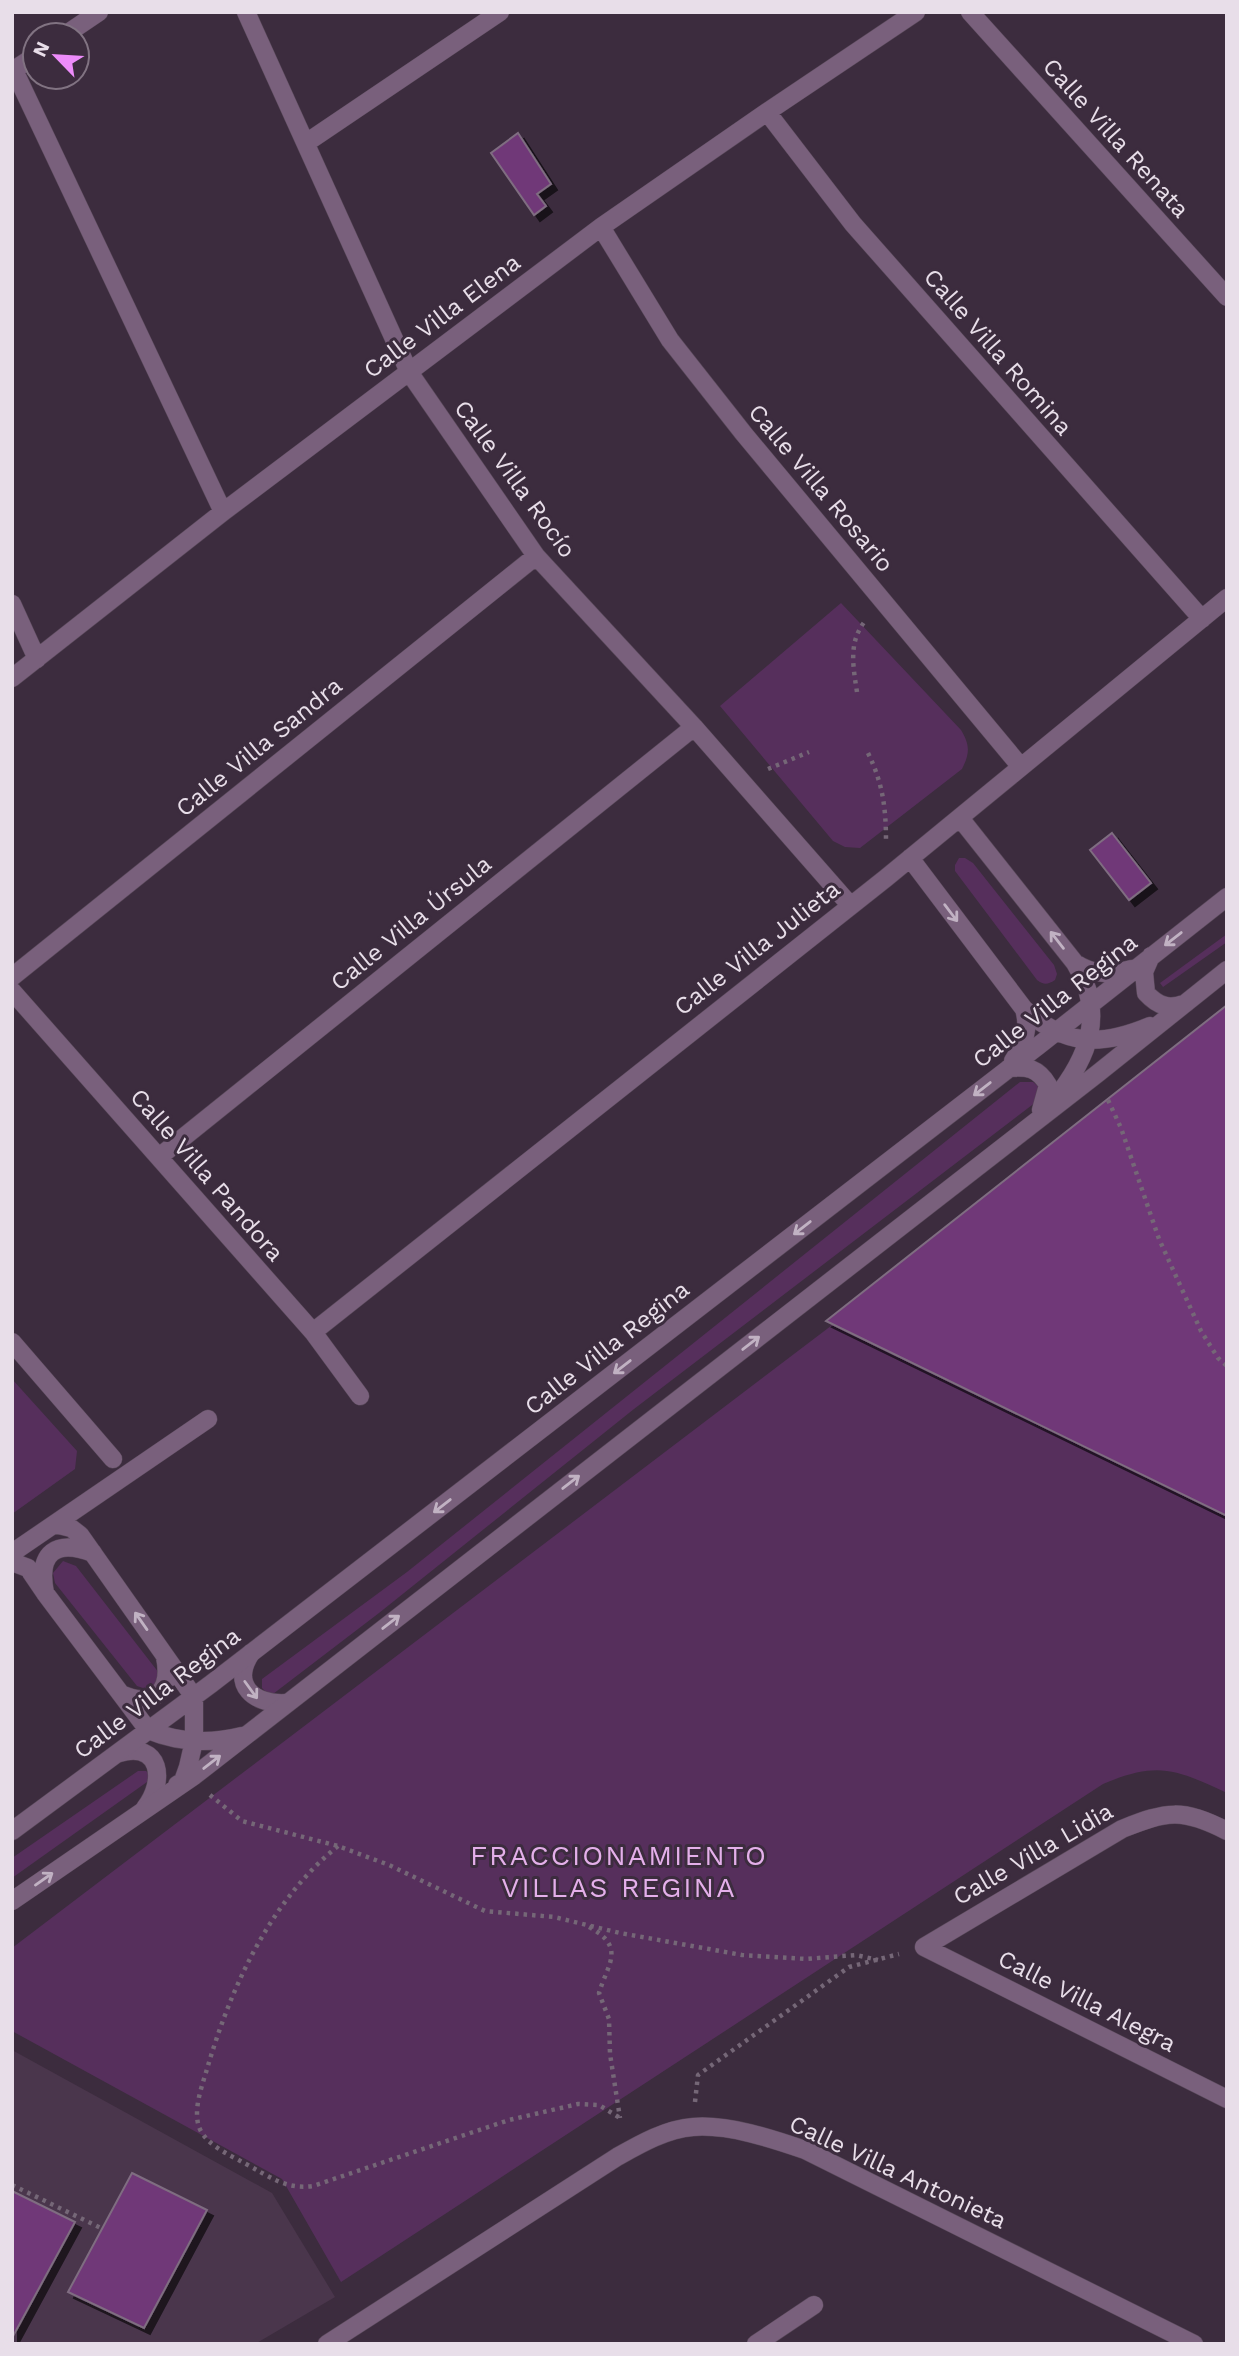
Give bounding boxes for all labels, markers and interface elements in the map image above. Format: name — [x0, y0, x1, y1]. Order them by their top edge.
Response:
north arrow — [21, 21, 91, 91]
text: N — [28, 38, 54, 60]
street label: Calle Villa Renata — [1037, 53, 1195, 223]
street label: Calle Villa Elena — [358, 248, 526, 384]
street label: Calle Villa Romina — [918, 263, 1078, 441]
street label: Calle Villa Rocío — [448, 395, 582, 563]
street label: Calle Villa Rosario — [743, 398, 899, 578]
street label: Calle Villa Sandra — [170, 671, 348, 823]
street label: Calle Villa Úrsula — [325, 850, 497, 996]
street label: Calle Villa Julieta — [669, 875, 845, 1021]
one-way arrow — [944, 903, 959, 921]
street label: Calle Villa Regina — [967, 928, 1143, 1074]
one-way arrow — [1049, 931, 1064, 949]
one-way arrow — [1164, 932, 1183, 947]
one-way arrow — [973, 1082, 991, 1097]
street label: Calle Villa Pandora — [124, 1083, 290, 1267]
one-way arrow — [793, 1221, 811, 1236]
street label: Calle Villa Regina — [519, 1275, 695, 1421]
one-way arrow — [741, 1335, 760, 1350]
one-way arrow — [613, 1360, 631, 1375]
one-way arrow — [561, 1475, 580, 1490]
one-way arrow — [433, 1499, 451, 1514]
one-way arrow — [134, 1612, 148, 1631]
one-way arrow — [382, 1614, 400, 1629]
street label: Calle Villa Regina — [68, 1621, 246, 1765]
one-way arrow — [243, 1681, 258, 1700]
one-way arrow — [203, 1754, 221, 1769]
street label: Calle Villa Lidia — [948, 1797, 1118, 1911]
district label: FRACCIONAMIENTO VILLAS REGINA — [470, 1839, 768, 1904]
one-way arrow — [34, 1872, 53, 1886]
street label: Calle Villa Alegra — [993, 1944, 1181, 2058]
street label: Calle Villa Antonieta — [785, 2109, 1011, 2235]

